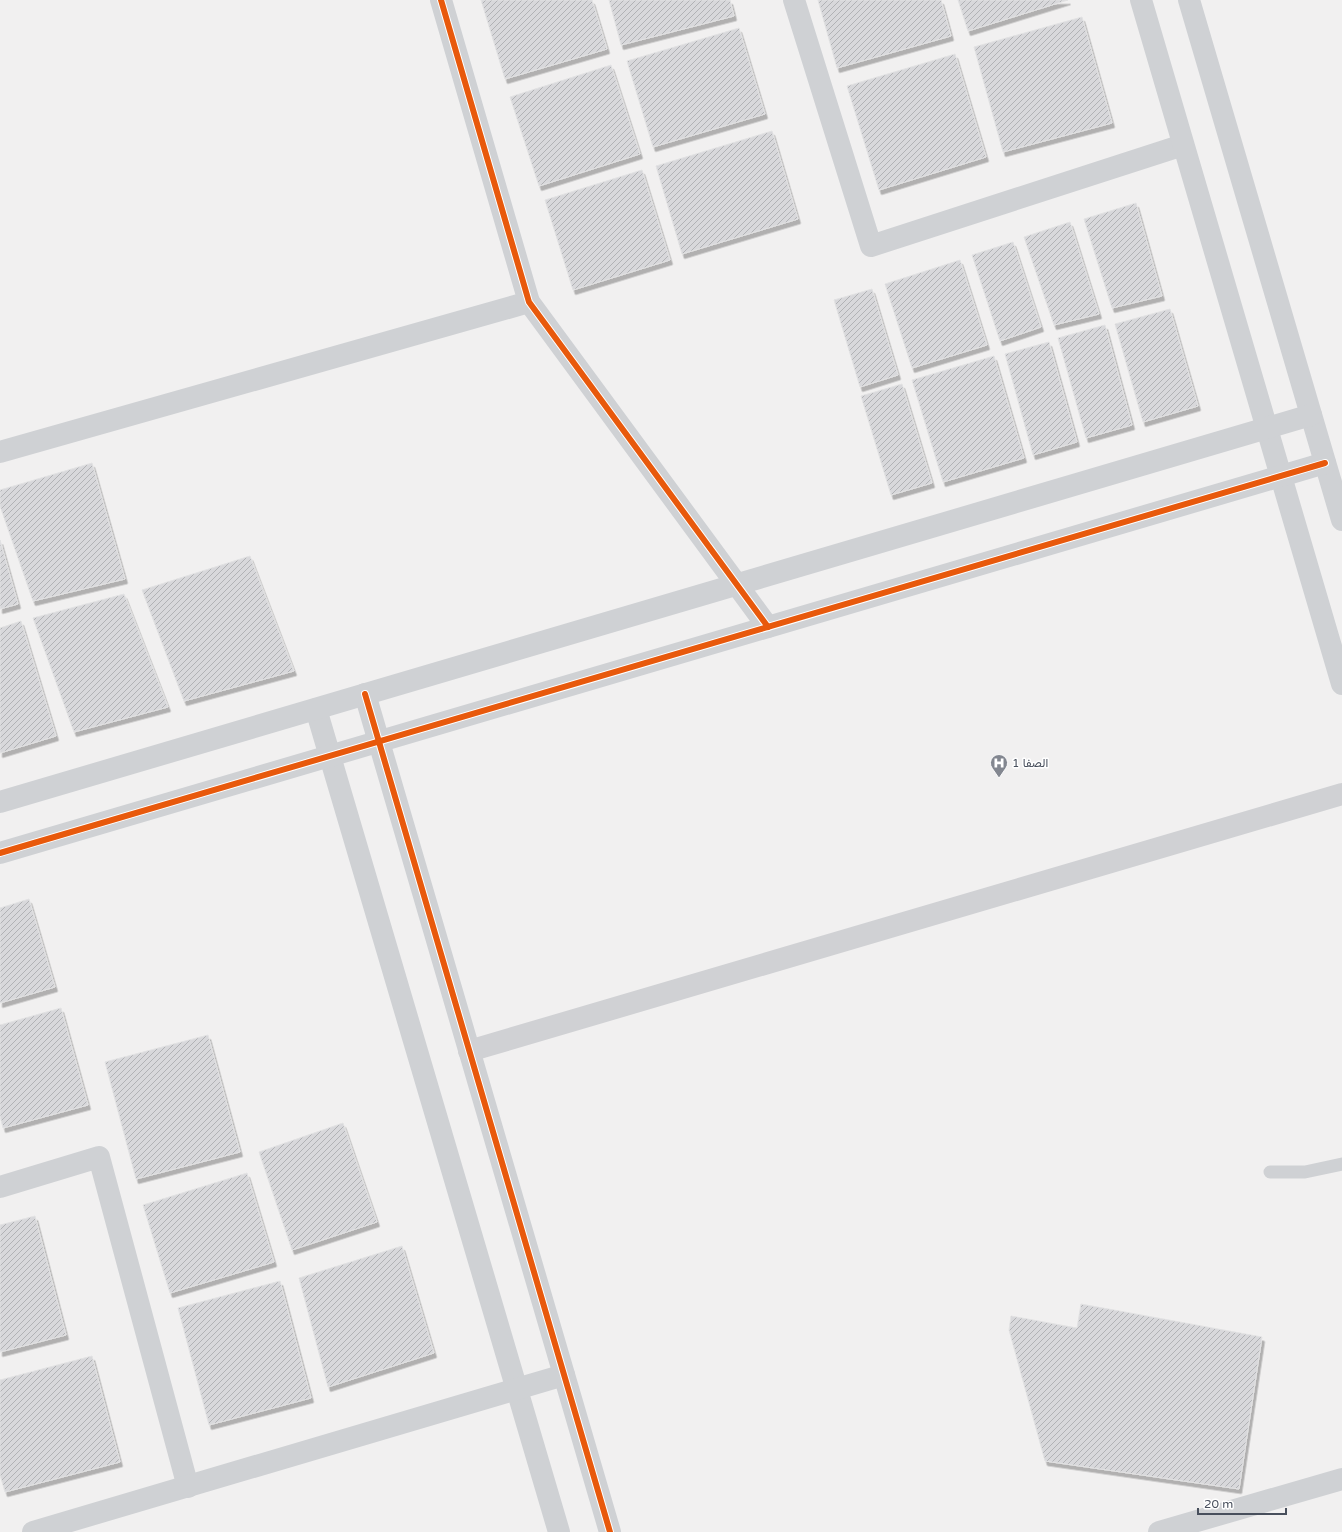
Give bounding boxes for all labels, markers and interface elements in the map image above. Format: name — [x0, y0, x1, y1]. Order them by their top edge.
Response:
hospital icon: الصفا 1 — [989, 753, 1009, 778]
place label: الصفا 1 — [1012, 756, 1048, 770]
scale bar — [1198, 1490, 1286, 1516]
text: 20 m — [1204, 1497, 1233, 1511]

